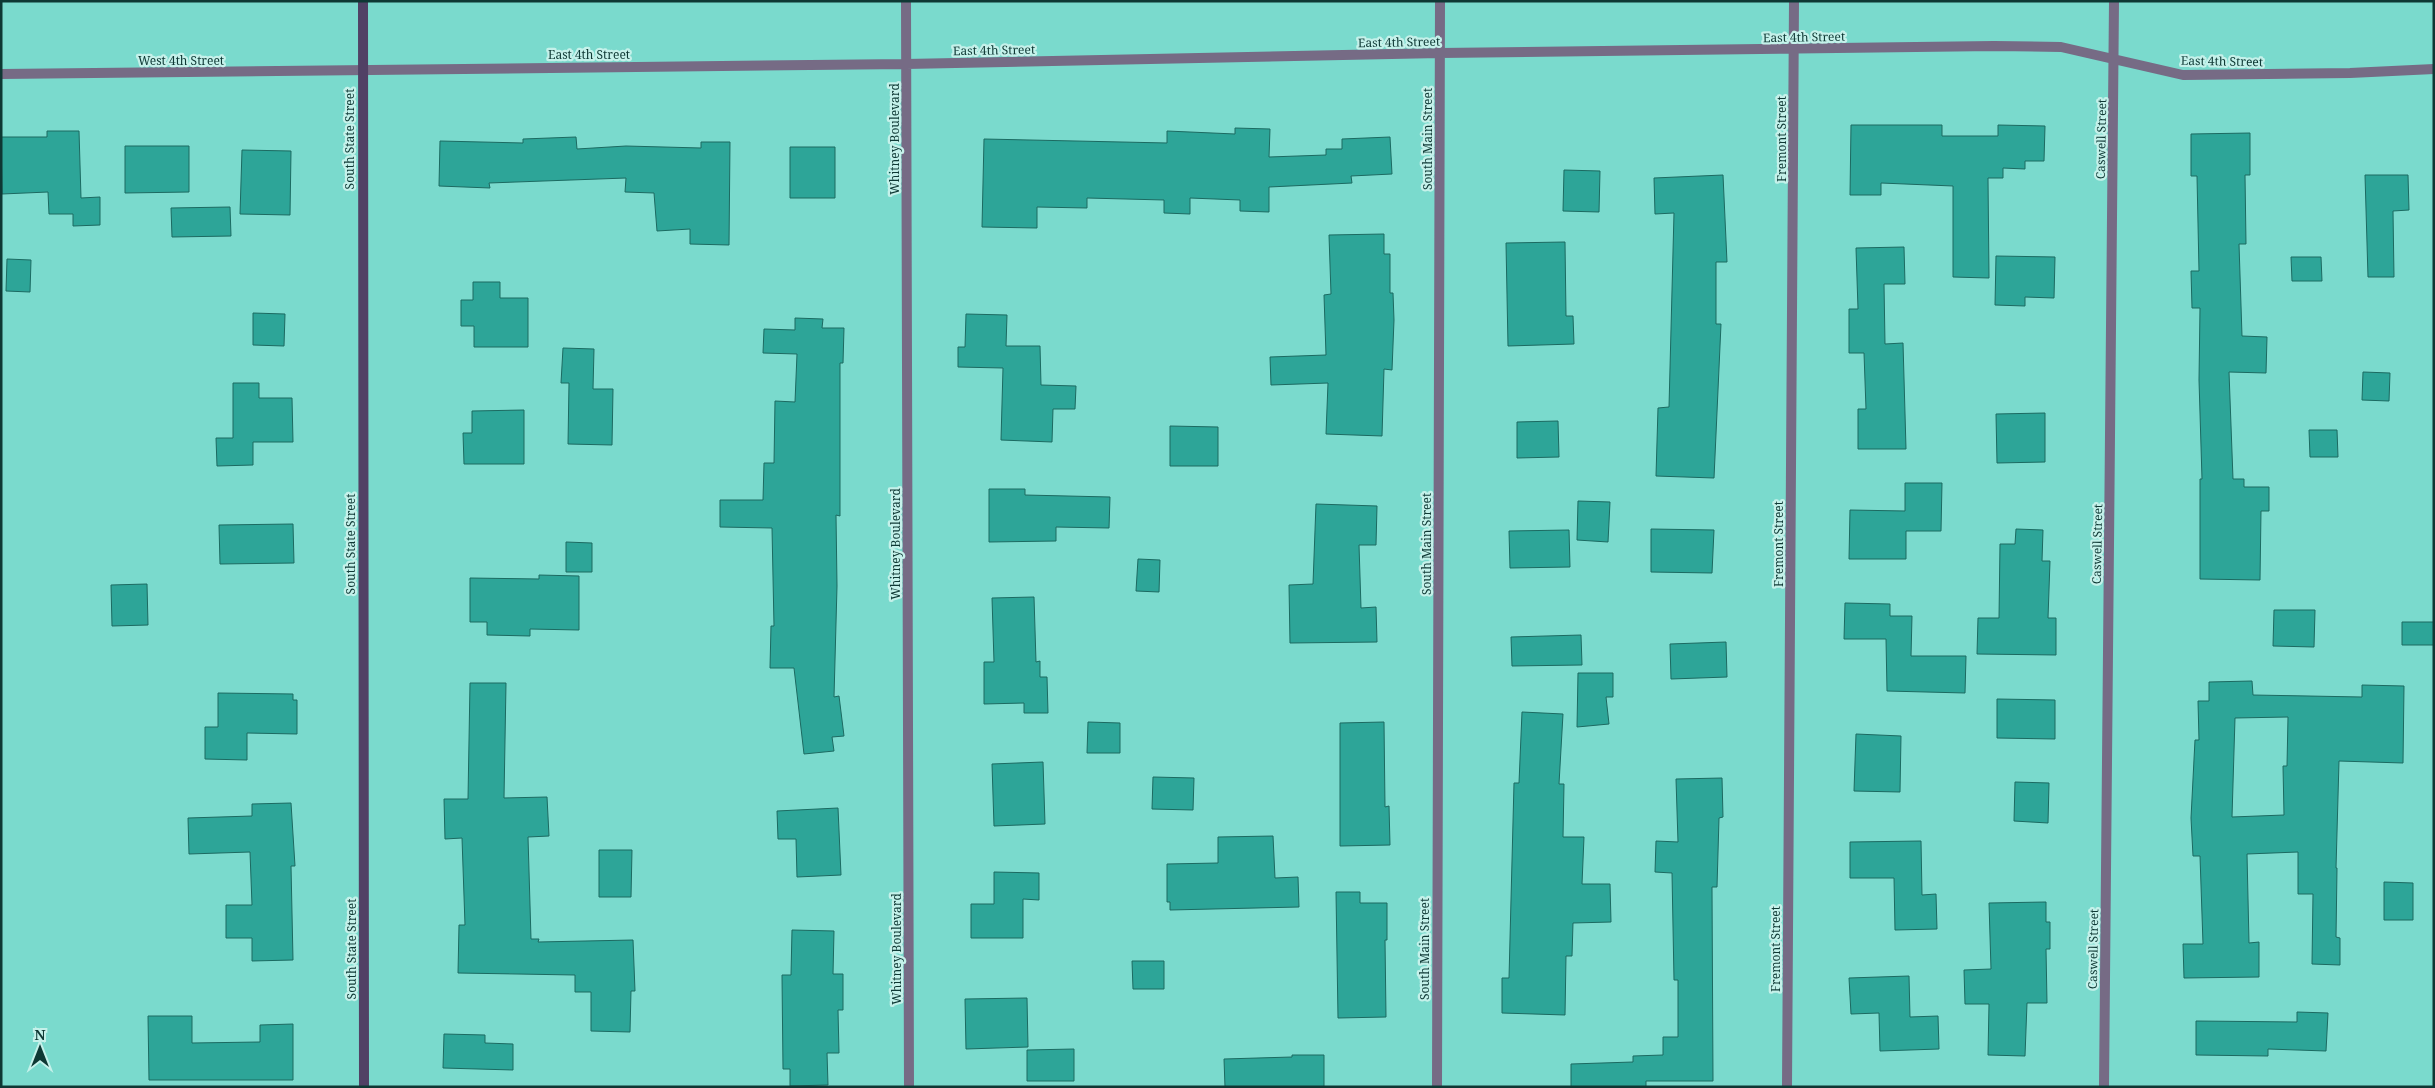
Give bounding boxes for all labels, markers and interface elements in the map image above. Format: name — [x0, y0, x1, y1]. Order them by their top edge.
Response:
street label: East 4th Street — [1763, 28, 1845, 46]
street label: East 4th Street — [1358, 33, 1440, 51]
street label: East 4th Street — [953, 41, 1035, 59]
street label: East 4th Street — [548, 46, 630, 63]
street label: West 4th Street — [138, 52, 224, 69]
street label: East 4th Street — [2181, 52, 2263, 70]
street label: Whitney Boulevard — [886, 83, 903, 195]
street label: South Main Street — [1419, 88, 1436, 190]
street label: South State Street — [341, 89, 358, 189]
street label: Fremont Street — [1773, 96, 1790, 182]
street label: Caswell Street — [2092, 99, 2110, 179]
street label: Whitney Boulevard — [887, 488, 904, 600]
street label: South Main Street — [1418, 493, 1435, 595]
street label: South State Street — [342, 494, 359, 594]
street label: Fremont Street — [1770, 501, 1787, 587]
street label: Caswell Street — [2088, 504, 2106, 584]
street label: Whitney Boulevard — [888, 893, 905, 1005]
street label: South Main Street — [1416, 898, 1433, 1000]
street label: South State Street — [343, 899, 360, 999]
street label: Fremont Street — [1767, 906, 1784, 992]
street label: Caswell Street — [2084, 909, 2102, 989]
north arrow — [15, 1023, 65, 1073]
text: N — [34, 1025, 46, 1044]

